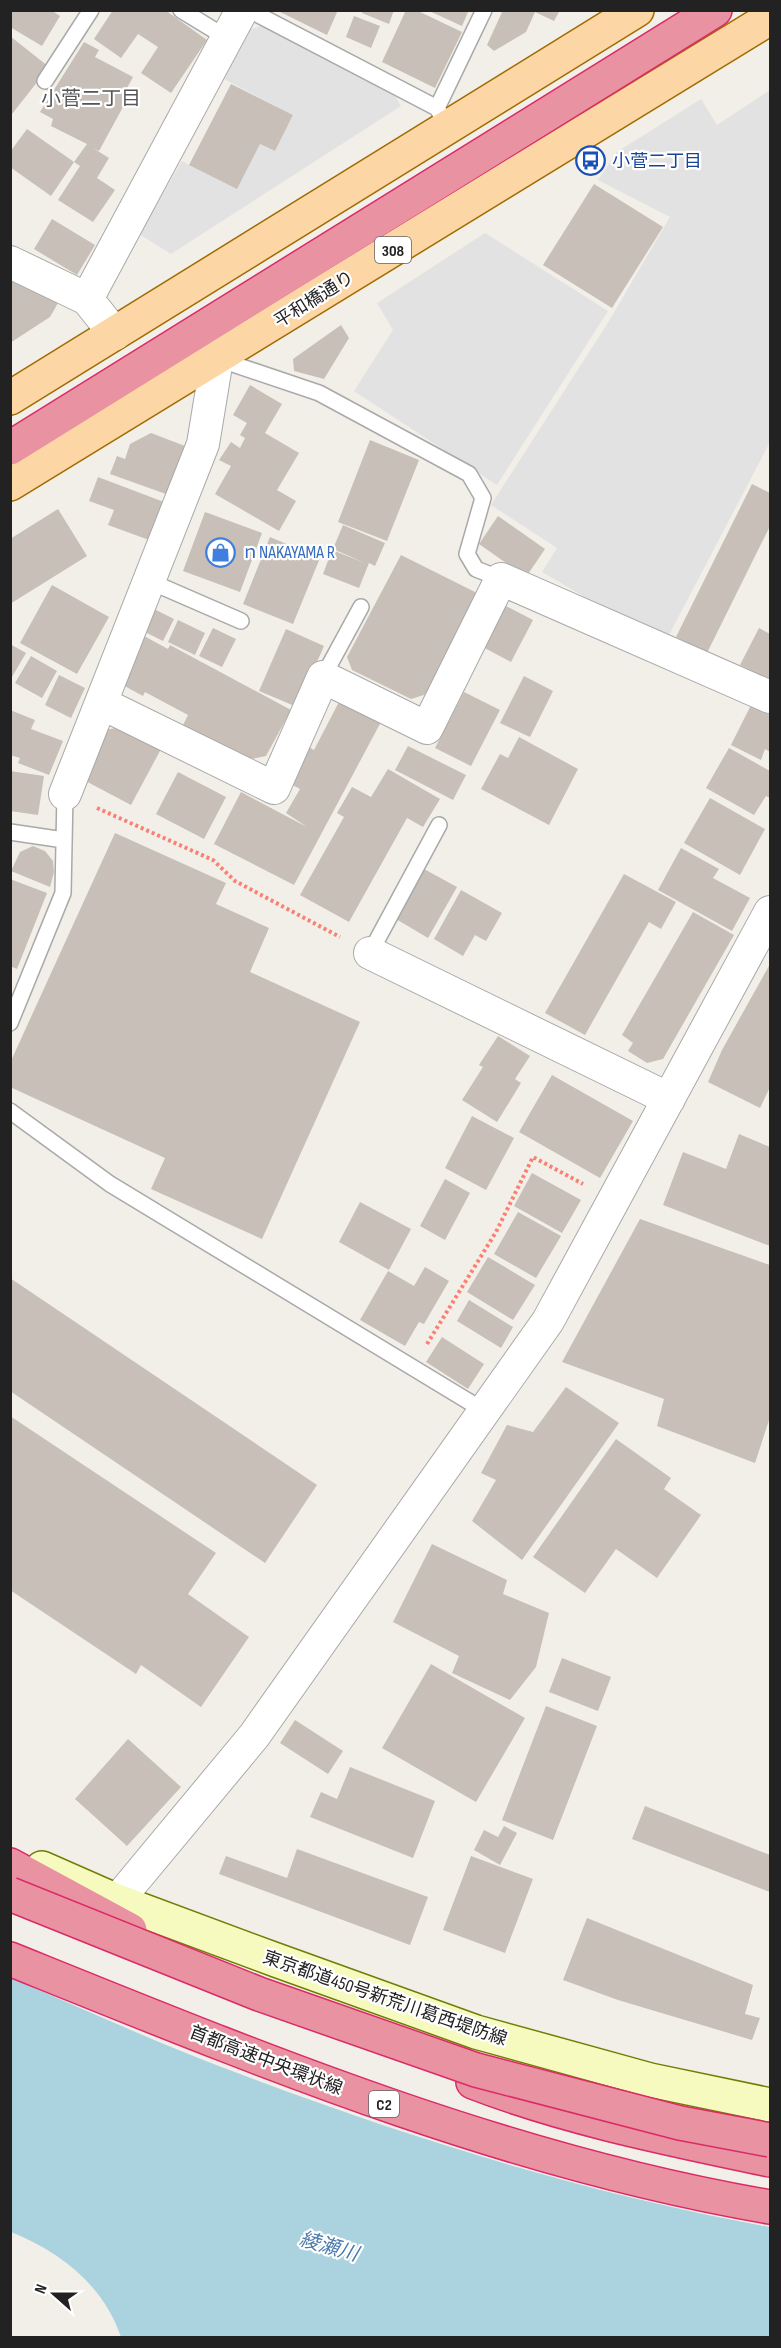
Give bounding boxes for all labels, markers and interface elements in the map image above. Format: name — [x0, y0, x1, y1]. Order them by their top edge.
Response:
district label: 小菅二丁目 — [41, 87, 141, 111]
bus stop icon: 小菅二丁目 — [575, 145, 607, 177]
place label: 小菅二丁目 — [612, 151, 702, 172]
road number: 308 — [375, 237, 411, 263]
street label: 平和橋通り — [271, 267, 358, 332]
shop icon: ｎNAKAYAMA R — [204, 536, 236, 568]
place label: ｎNAKAYAMA R — [241, 542, 335, 563]
street label: 東京都道450号新荒川葛西堤防線 — [260, 1947, 510, 2050]
street label: 首都高速中央環状線 — [186, 2022, 345, 2099]
road number: C2 — [369, 2091, 399, 2117]
water label: 綾瀬川 — [297, 2227, 363, 2267]
north arrow — [24, 2264, 84, 2324]
text: N — [31, 2282, 52, 2297]

